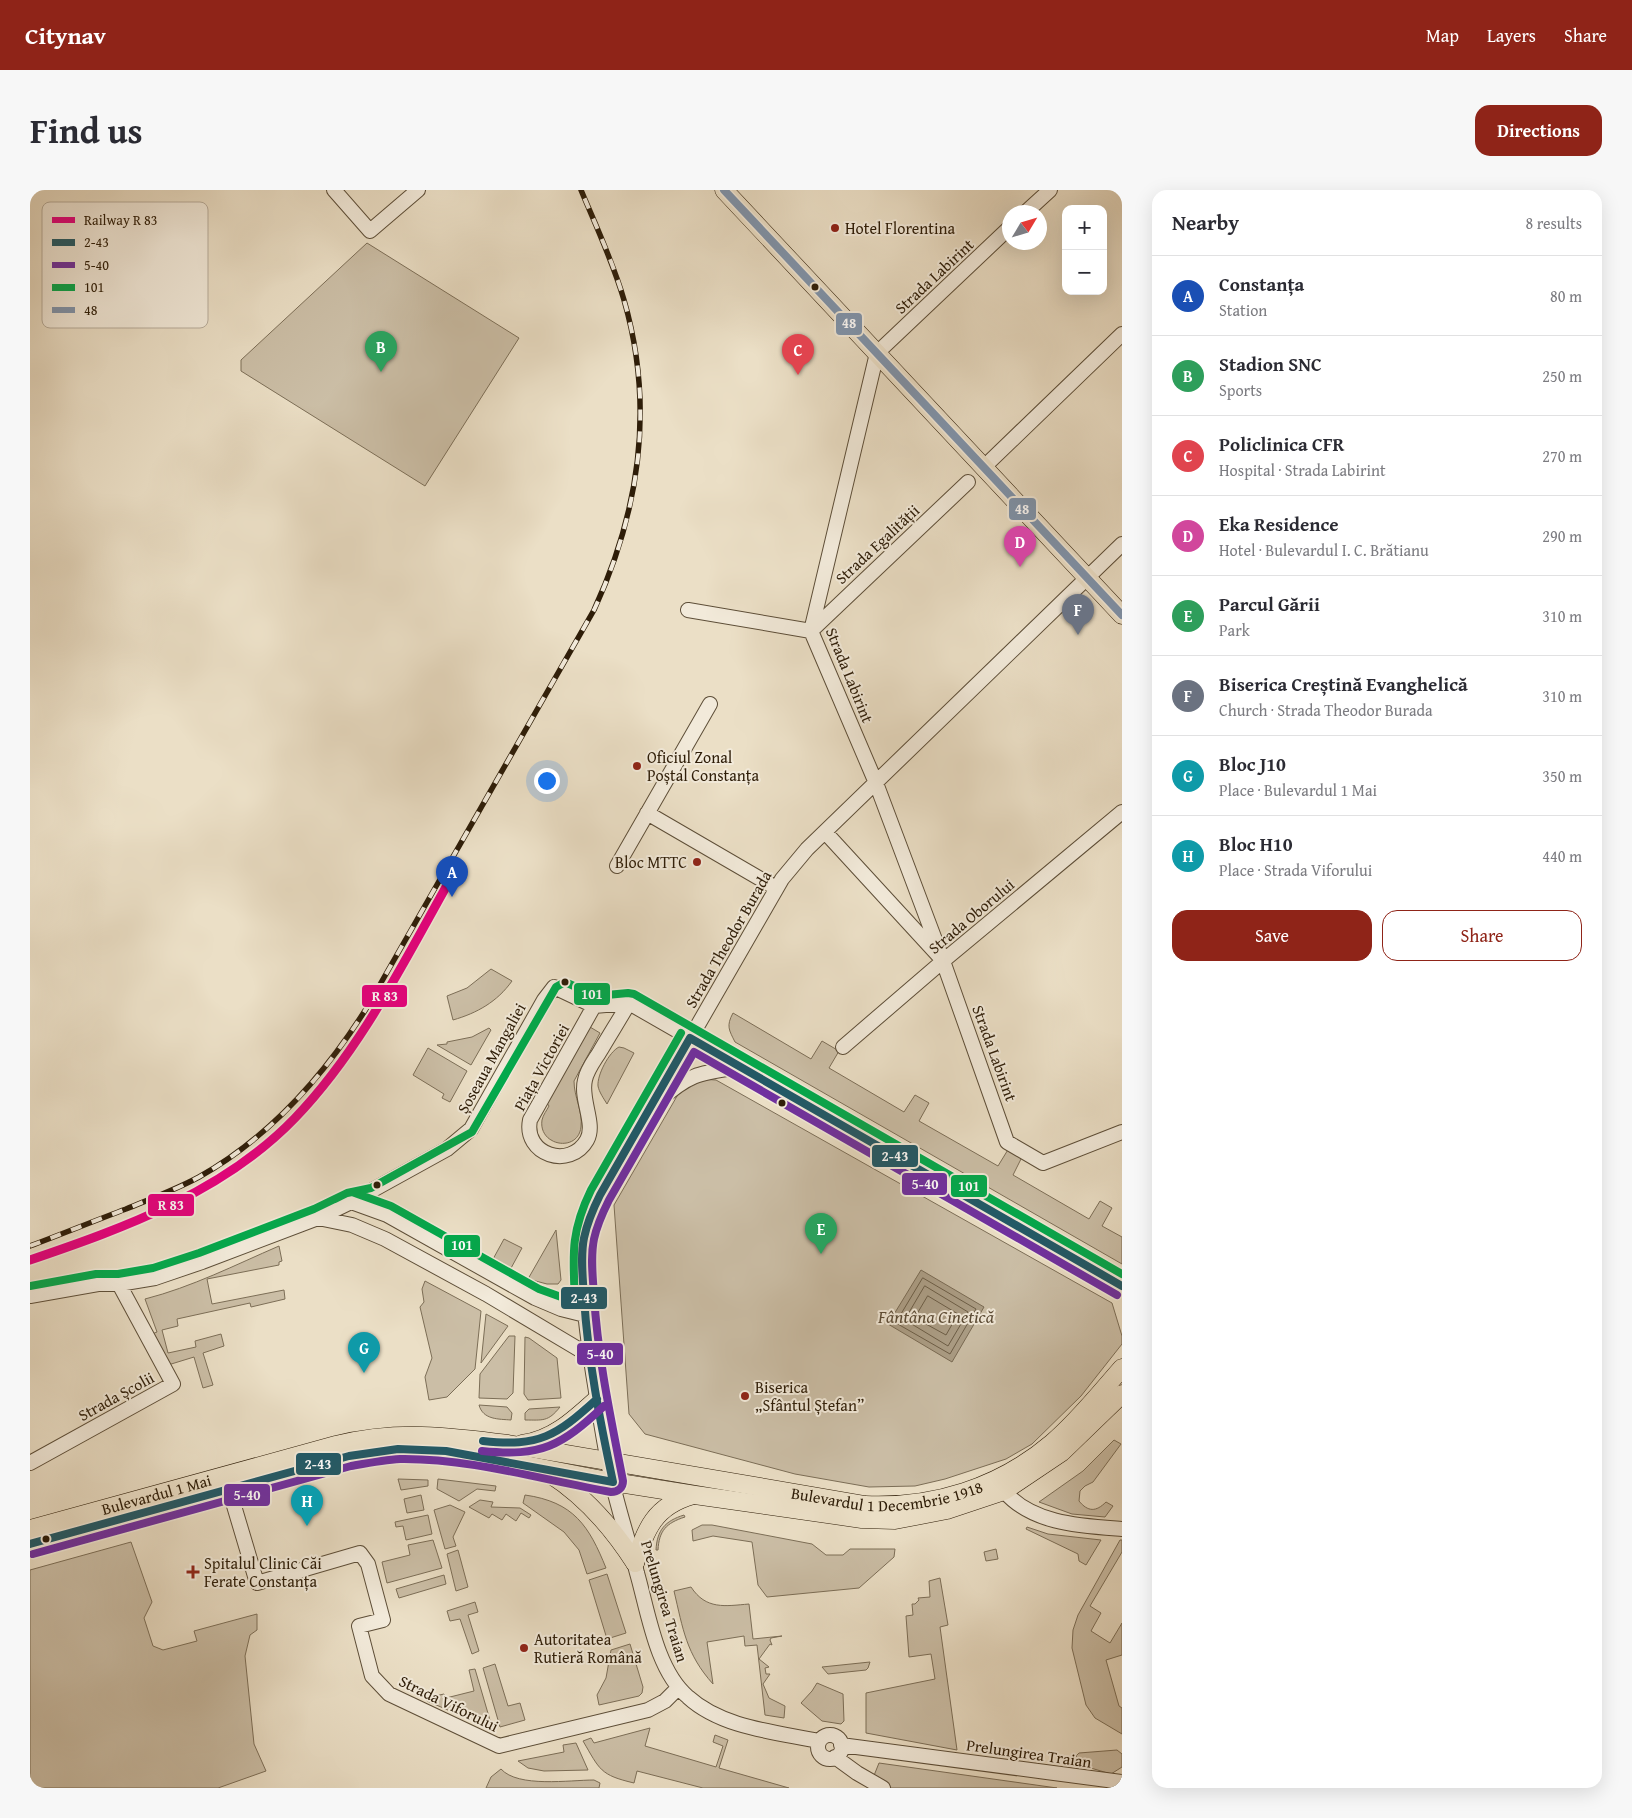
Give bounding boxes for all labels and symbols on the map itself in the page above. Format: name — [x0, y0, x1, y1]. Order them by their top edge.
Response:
legend — [42, 202, 208, 328]
north arrow — [1002, 205, 1047, 250]
text: Railway R 83 — [84, 210, 158, 230]
place label: Hotel Florentina — [845, 216, 955, 240]
marker: Hotel Florentina — [829, 222, 841, 234]
text: 2-43 — [84, 232, 109, 252]
street label: Strada Labirint — [889, 233, 979, 319]
text: 5-40 — [84, 255, 109, 275]
text: 101 — [84, 277, 104, 297]
unlabelled marker — [810, 282, 820, 292]
text: 48 — [84, 300, 98, 320]
line badge: 48 — [835, 312, 863, 336]
text: 48 — [842, 313, 856, 333]
pin: B — [365, 331, 397, 372]
pin: C — [782, 334, 814, 375]
line badge: 48 — [1008, 497, 1037, 521]
street label: Strada Egalității — [829, 498, 925, 589]
text: 48 — [1015, 499, 1029, 519]
pin: D — [1004, 526, 1036, 567]
pin: F — [1062, 594, 1094, 635]
street label: Strada Labirint — [820, 624, 880, 727]
place label: Oficiul Zonal Poștal Constanța — [647, 745, 759, 787]
marker: Oficiul Zonal Poștal Constanța — [631, 760, 643, 772]
your location — [534, 768, 560, 794]
place label: Bloc MTTC — [615, 850, 687, 874]
pin: A — [436, 856, 468, 897]
marker: Bloc MTTC — [691, 856, 703, 868]
street label: Strada Theodor Burada — [679, 865, 777, 1012]
street label: Strada Oborului — [923, 872, 1020, 959]
unlabelled marker — [560, 977, 570, 987]
line badge: 101 — [573, 982, 611, 1006]
line badge: R 83 — [361, 984, 408, 1008]
text: 101 — [581, 984, 603, 1004]
text: R 83 — [372, 986, 398, 1006]
street label: Șoseaua Mangaliei — [451, 998, 532, 1118]
street label: Strada Labirint — [966, 1001, 1024, 1105]
street label: Piața Victoriei — [507, 1019, 575, 1115]
unlabelled marker — [777, 1098, 787, 1108]
line badge: 2-43 — [871, 1144, 919, 1168]
text: 2-43 — [882, 1146, 908, 1166]
line badge: 5-40 — [901, 1172, 948, 1196]
text: 5-40 — [912, 1174, 938, 1194]
line badge: 101 — [950, 1174, 988, 1198]
text: 101 — [958, 1176, 980, 1196]
unlabelled marker — [372, 1180, 382, 1190]
line badge: R 83 — [147, 1193, 195, 1217]
text: R 83 — [158, 1195, 184, 1215]
pin: E — [805, 1213, 837, 1254]
line badge: 101 — [443, 1234, 481, 1258]
text: 101 — [451, 1235, 473, 1255]
line badge: 2-43 — [560, 1286, 608, 1310]
text: 2-43 — [571, 1288, 597, 1308]
water label: Fântâna Cinetică — [877, 1303, 995, 1330]
pin: G — [348, 1332, 380, 1373]
line badge: 5-40 — [576, 1342, 624, 1366]
text: 5-40 — [587, 1344, 613, 1364]
street label: Strada Școlii — [74, 1365, 159, 1427]
place label: Biserica „Sfântul Ștefan” — [755, 1375, 864, 1417]
marker: Biserica „Sfântul Ștefan” — [739, 1390, 751, 1402]
line badge: 2-43 — [295, 1452, 342, 1476]
text: 2-43 — [305, 1454, 331, 1474]
street label: Bulevardul 1 Mai — [99, 1468, 215, 1521]
street label: Bulevardul 1 Decembrie 1918 — [789, 1474, 986, 1517]
line badge: 5-40 — [223, 1483, 271, 1507]
text: 5-40 — [234, 1485, 260, 1505]
pin: H — [291, 1485, 323, 1526]
unlabelled marker — [41, 1534, 51, 1544]
street label: Prelungirea Traian — [635, 1537, 695, 1665]
place label: Spitalul Clinic Căi Ferate Constanța — [204, 1551, 322, 1593]
marker: Spitalul Clinic Căi Ferate Constanța — [186, 1565, 200, 1579]
place label: Autoritatea Rutieră Română — [534, 1627, 642, 1669]
marker: Autoritatea Rutieră Română — [518, 1642, 530, 1654]
street label: Strada Viforului — [395, 1668, 503, 1738]
street label: Prelungirea Traian — [965, 1732, 1093, 1774]

